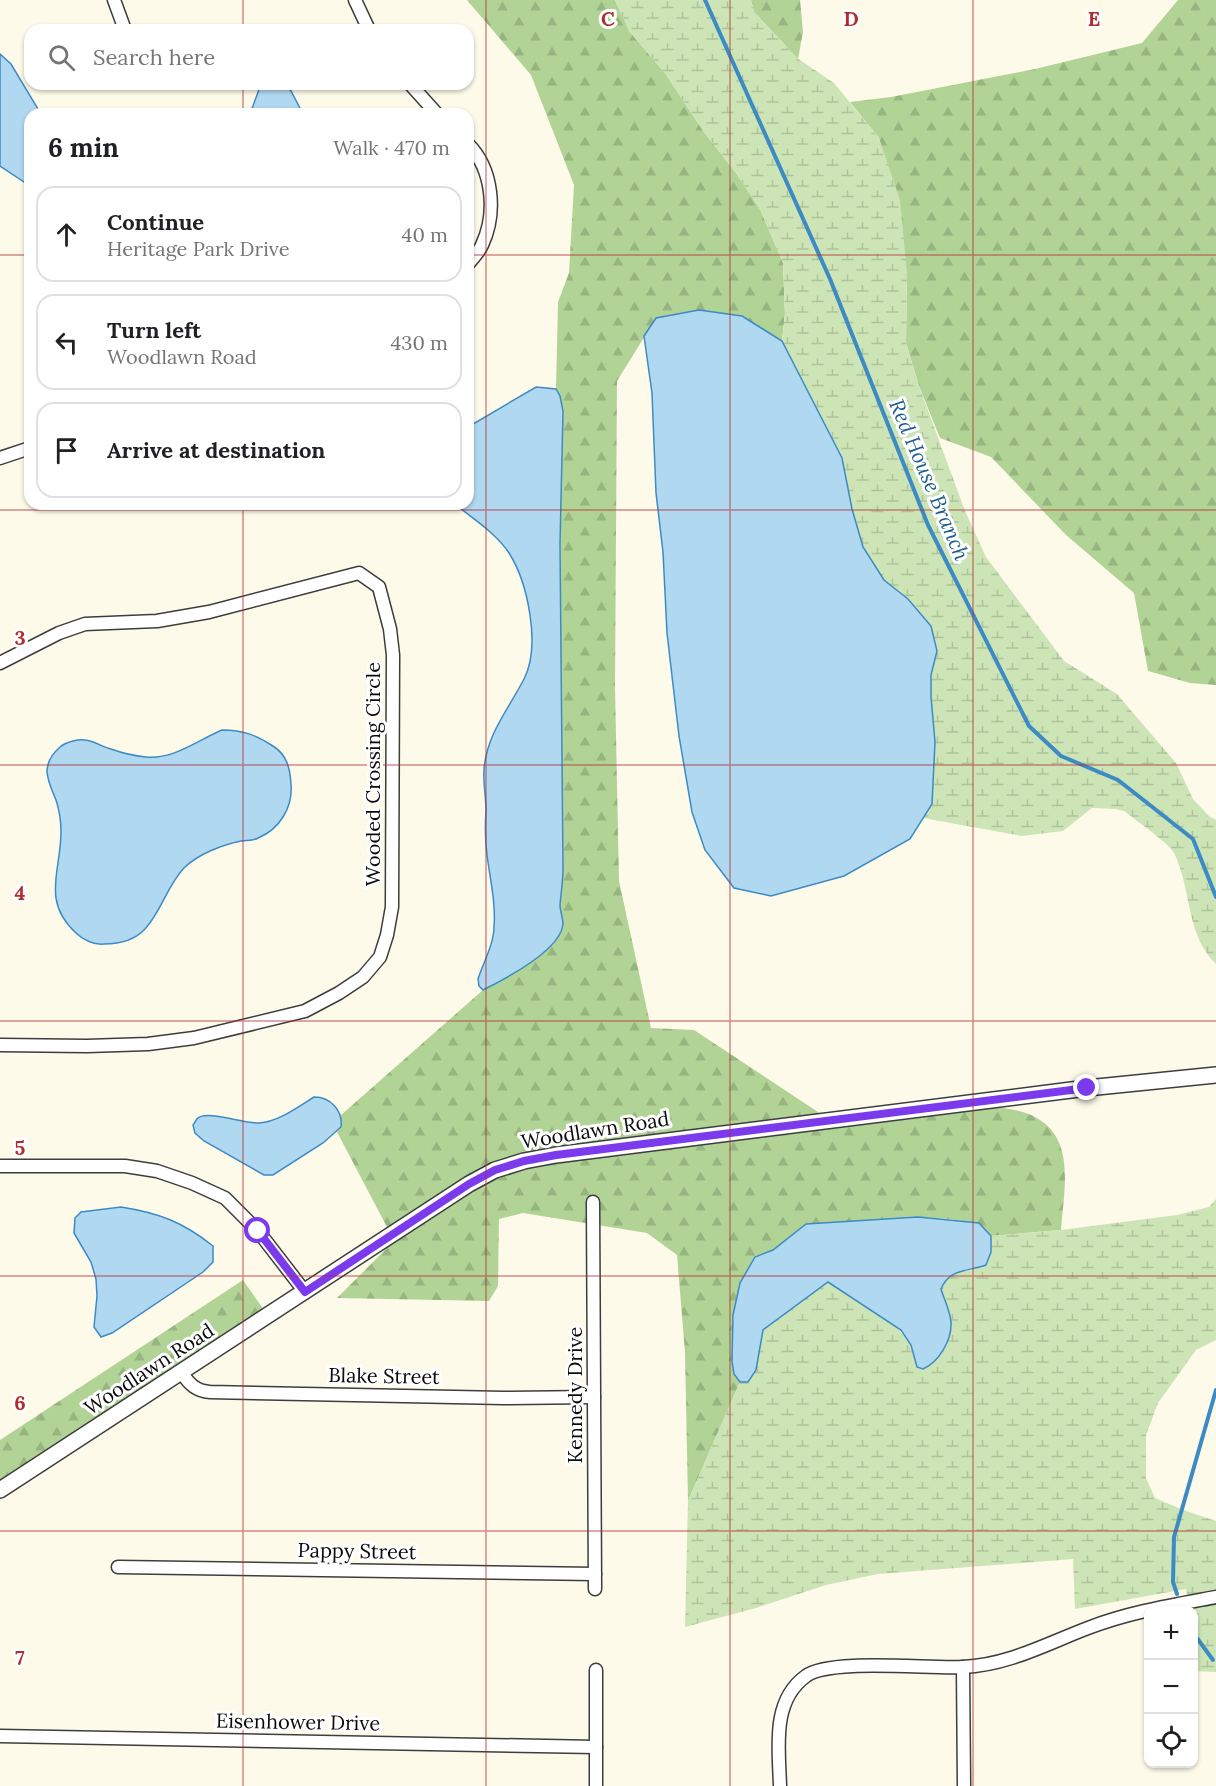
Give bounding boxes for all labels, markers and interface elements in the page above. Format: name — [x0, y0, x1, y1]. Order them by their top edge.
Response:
text: C — [601, 6, 615, 31]
text: D — [843, 6, 859, 31]
text: E — [1088, 6, 1100, 31]
search box — [24, 24, 474, 90]
icon: search — [45, 41, 78, 74]
text: Search here — [93, 43, 215, 71]
text: 6 min — [48, 131, 119, 164]
text: Walk · 470 m — [333, 135, 450, 160]
text: Continue — [107, 208, 204, 236]
icon: ahead — [50, 218, 83, 251]
text: 40 m — [402, 222, 448, 247]
text: Heritage Park Drive — [107, 236, 290, 261]
text: Turn left — [107, 316, 201, 344]
icon: left — [50, 326, 83, 359]
text: 430 m — [390, 330, 448, 355]
text: Woodlawn Road — [107, 344, 257, 369]
water label: Red House Branch — [883, 395, 976, 564]
icon: arrive — [50, 434, 83, 467]
text: Arrive at destination — [107, 436, 325, 464]
text: 3 — [14, 625, 26, 650]
street label: Wooded Crossing Circle — [360, 662, 385, 886]
text: 4 — [15, 880, 26, 905]
route end — [1073, 1074, 1099, 1100]
street label: Woodlawn Road — [519, 1105, 671, 1154]
text: 5 — [15, 1135, 26, 1160]
route start — [244, 1217, 270, 1243]
street label: Woodlawn Road — [79, 1317, 218, 1420]
street label: Kennedy Drive — [562, 1326, 587, 1463]
street label: Blake Street — [328, 1362, 440, 1389]
text: 6 — [14, 1390, 26, 1415]
street label: Pappy Street — [298, 1537, 417, 1564]
map controls — [1144, 1606, 1198, 1768]
button: + — [1144, 1606, 1198, 1660]
text: 7 — [15, 1645, 25, 1670]
button: − — [1144, 1660, 1198, 1714]
street label: Eisenhower Drive — [216, 1708, 381, 1735]
button: locate — [1144, 1714, 1198, 1768]

